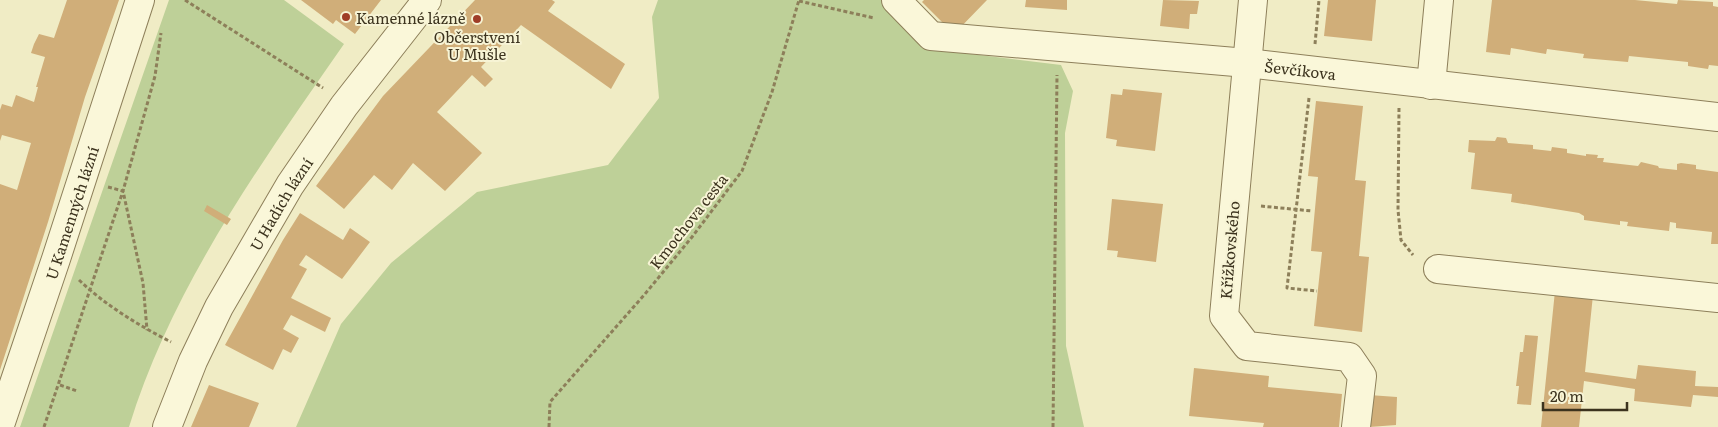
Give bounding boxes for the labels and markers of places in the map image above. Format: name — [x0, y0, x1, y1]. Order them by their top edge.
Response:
place label: Kamenné lázně — [356, 6, 466, 29]
marker: Kamenné lázně — [340, 11, 352, 23]
marker: Občerstvení U Mušle — [471, 13, 483, 25]
place label: Občerstvení U Mušle — [434, 25, 520, 65]

